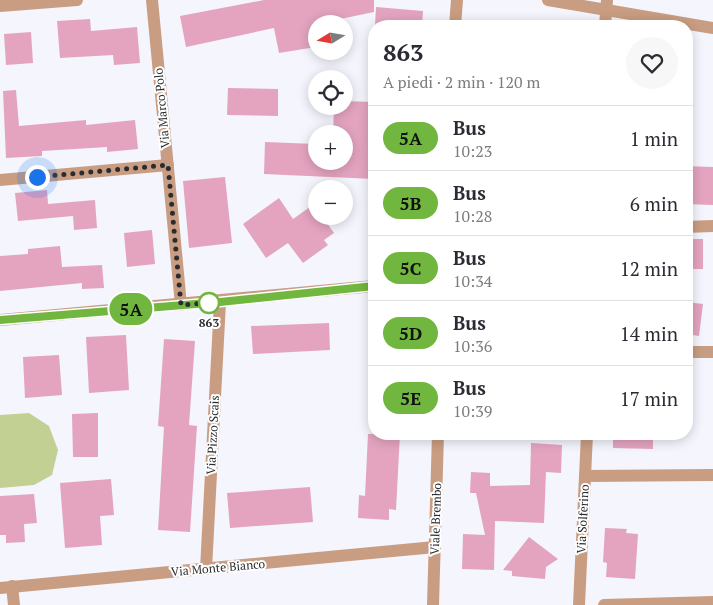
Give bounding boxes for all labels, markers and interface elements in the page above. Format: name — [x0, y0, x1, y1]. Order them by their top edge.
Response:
north arrow — [308, 15, 352, 60]
map controls — [308, 15, 353, 225]
text: 863 — [383, 36, 424, 68]
button: heart — [626, 37, 678, 89]
street label: Via Marco Polo — [150, 67, 172, 149]
button: locate — [308, 70, 353, 115]
text: A piedi · 2 min · 120 m — [383, 71, 540, 93]
text: Bus — [453, 115, 486, 140]
button: + — [308, 125, 353, 170]
text: 5A — [399, 126, 422, 150]
text: 1 min — [630, 126, 678, 151]
text: 10:23 — [453, 140, 492, 162]
your location — [25, 165, 50, 190]
button: − — [308, 180, 353, 225]
text: Bus — [453, 180, 486, 205]
text: 5B — [400, 191, 421, 215]
text: 6 min — [630, 191, 678, 216]
text: 10:28 — [453, 205, 492, 227]
text: Bus — [453, 245, 486, 270]
text: 5C — [400, 256, 421, 280]
text: 12 min — [620, 256, 678, 281]
text: 10:34 — [453, 270, 492, 292]
marker: 863 — [198, 292, 220, 314]
line badge: 5A — [108, 293, 154, 325]
text: 5A — [119, 297, 143, 321]
text: Bus — [453, 310, 486, 335]
place label: 863 — [199, 315, 219, 330]
text: 5D — [399, 321, 422, 345]
text: 14 min — [620, 321, 678, 346]
text: 10:36 — [453, 335, 492, 357]
text: Bus — [453, 375, 486, 400]
text: 5E — [400, 386, 421, 410]
text: 17 min — [620, 386, 678, 411]
street label: Via Pizzo Scais — [203, 395, 222, 475]
text: 10:39 — [453, 400, 492, 422]
street label: Viale Brembo — [427, 482, 444, 555]
street label: Via Solferino — [573, 484, 592, 554]
street label: Via Monte Bianco — [170, 556, 266, 579]

